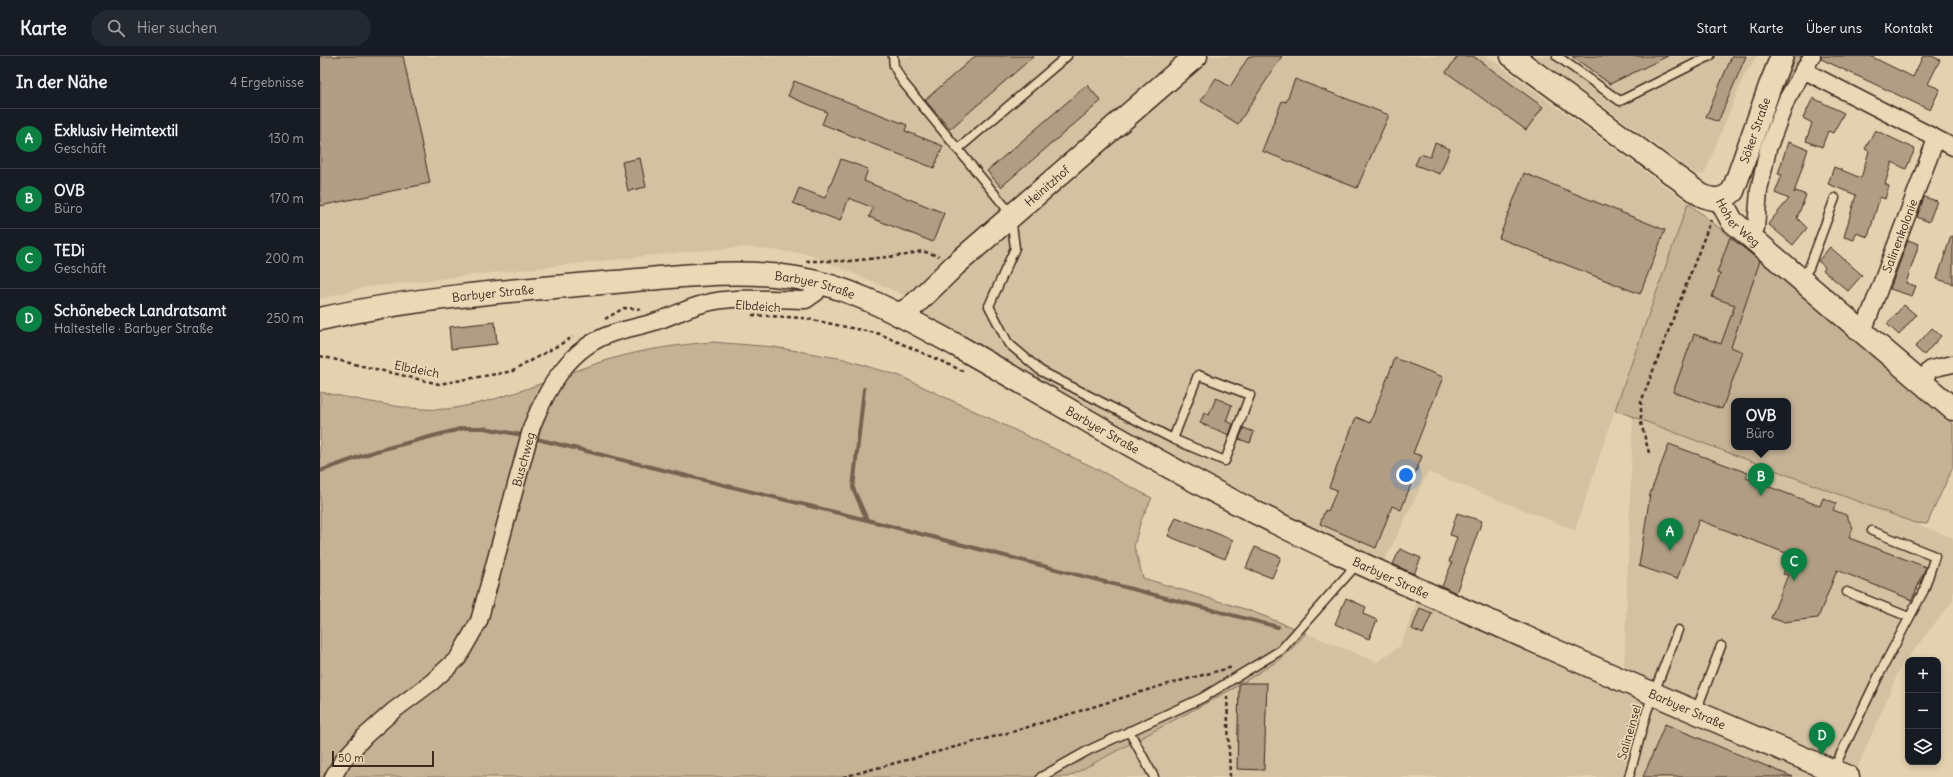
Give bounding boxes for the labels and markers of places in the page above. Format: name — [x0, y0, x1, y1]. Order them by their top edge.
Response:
pin: B — [1748, 463, 1774, 496]
pin: A — [1657, 518, 1683, 551]
pin: C — [1781, 548, 1807, 581]
pin: D — [1809, 722, 1835, 755]

